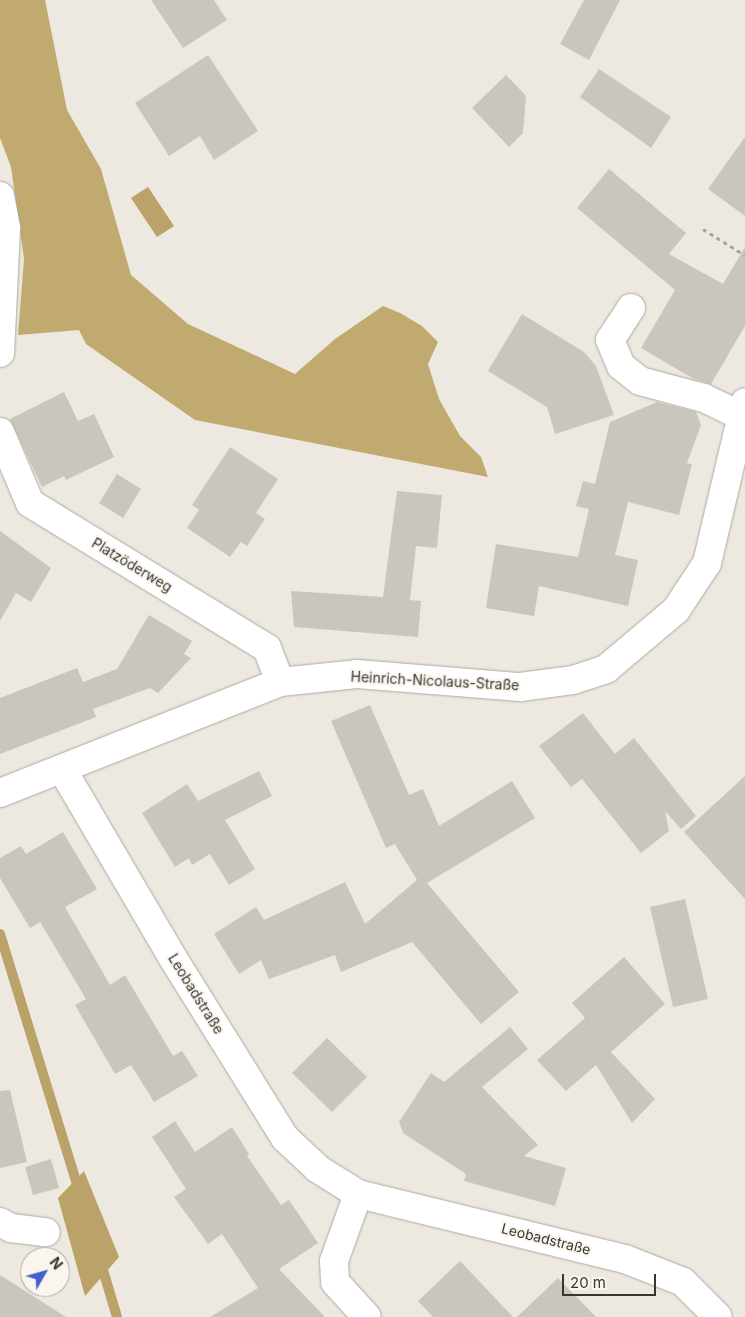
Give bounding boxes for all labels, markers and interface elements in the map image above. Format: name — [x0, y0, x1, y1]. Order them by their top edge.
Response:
street label: Platzöderweg — [89, 534, 175, 596]
street label: Heinrich-Nicolaus-Straße — [350, 668, 520, 694]
street label: Leobadstraße — [165, 951, 227, 1037]
street label: Leobadstraße — [500, 1220, 592, 1258]
north arrow — [20, 1247, 70, 1297]
text: N — [46, 1254, 66, 1273]
scale bar — [565, 1264, 659, 1296]
text: 20 m — [570, 1273, 606, 1292]

